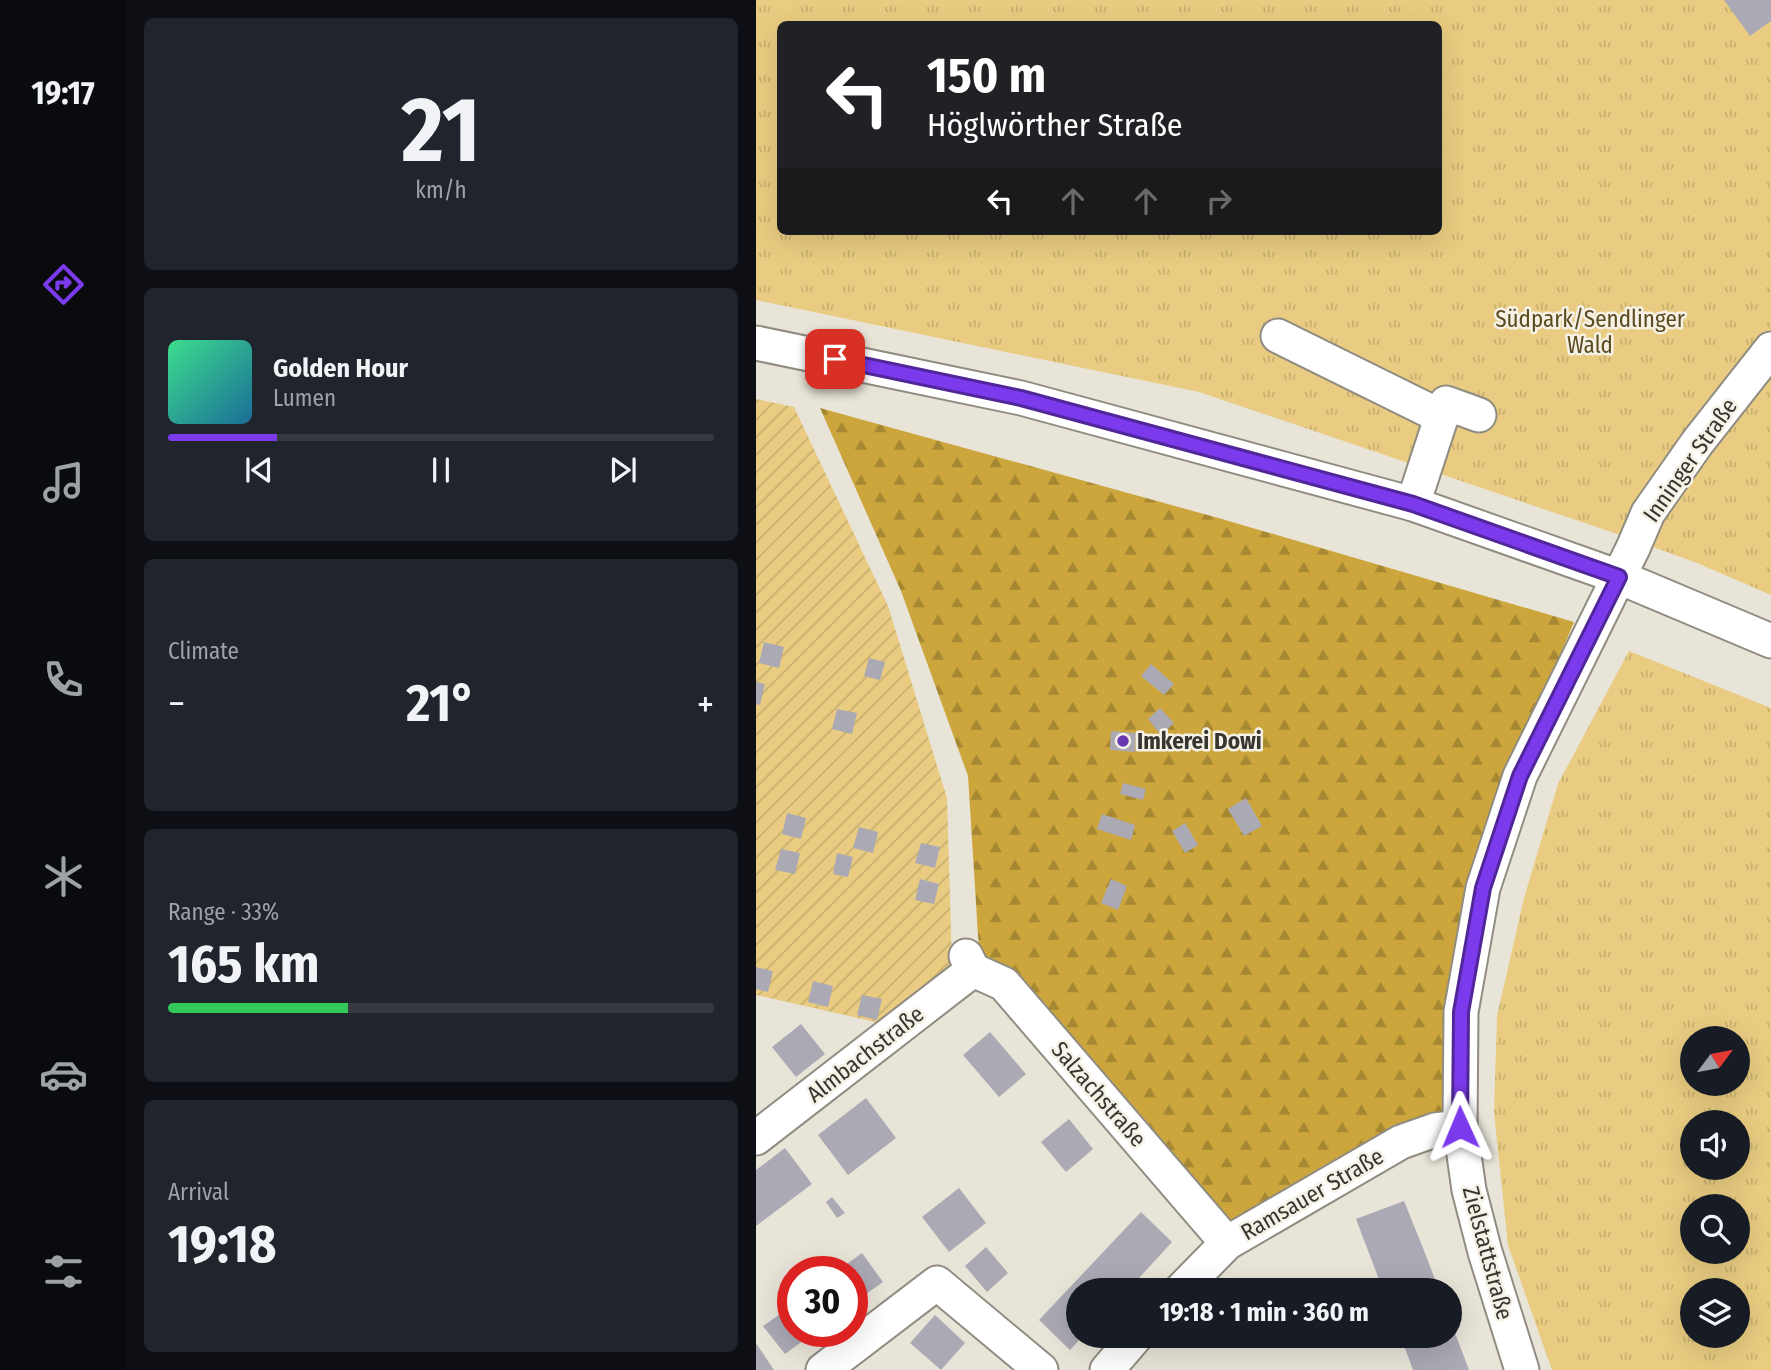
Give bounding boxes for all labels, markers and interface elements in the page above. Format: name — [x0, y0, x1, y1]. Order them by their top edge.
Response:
text: 150 m — [927, 46, 1046, 105]
icon: left — [812, 49, 903, 140]
text: 19:17 — [31, 74, 95, 112]
text: 21 — [401, 76, 481, 185]
text: Höglwörther Straße — [927, 106, 1183, 144]
text: km/h — [415, 176, 467, 204]
icon: left — [981, 182, 1019, 220]
icon: ahead — [1054, 182, 1092, 220]
icon: ahead — [1127, 182, 1165, 220]
icon: right — [1200, 182, 1238, 220]
icon: directions — [39, 260, 88, 309]
park label: Südpark/Sendlinger Wald — [1495, 305, 1685, 359]
pin — [805, 329, 865, 389]
icon: arrive — [816, 340, 854, 378]
text: Golden Hour — [273, 353, 408, 384]
text: Lumen — [273, 384, 336, 412]
street label: Inninger Straße — [1637, 393, 1743, 527]
icon: previous — [240, 451, 278, 489]
icon: pause — [422, 451, 460, 489]
icon: next — [604, 451, 642, 489]
icon: music — [39, 458, 88, 507]
text: Climate — [168, 637, 239, 665]
icon: phone — [39, 655, 88, 704]
text: 21° — [406, 672, 476, 735]
text: − — [168, 681, 185, 727]
text: + — [697, 681, 714, 727]
place label: Imkerei Dowi — [1137, 727, 1262, 755]
marker: Imkerei Dowi — [1115, 733, 1131, 749]
icon: climate — [39, 852, 88, 901]
text: Range · 33% — [168, 898, 279, 926]
text: 165 km — [168, 933, 319, 996]
street label: Almbachstraße — [801, 1000, 929, 1108]
north arrow — [1680, 1026, 1750, 1096]
map controls — [1680, 1026, 1750, 1348]
street label: Salzachstraße — [1046, 1036, 1152, 1152]
icon: car — [39, 1050, 88, 1099]
position arrow — [1423, 1090, 1497, 1164]
button: sound — [1680, 1110, 1750, 1180]
street label: Ramsauer Straße — [1236, 1142, 1388, 1246]
text: Arrival — [168, 1178, 229, 1206]
street label: Zielstattstraße — [1457, 1183, 1519, 1323]
button: search — [1680, 1194, 1750, 1264]
text: 19:18 — [168, 1213, 276, 1276]
icon: filters — [39, 1247, 88, 1296]
speed limit sign: 30 — [777, 1256, 868, 1347]
button: layers — [1680, 1278, 1750, 1348]
text: 19:18 · 1 min · 360 m — [1159, 1297, 1369, 1328]

